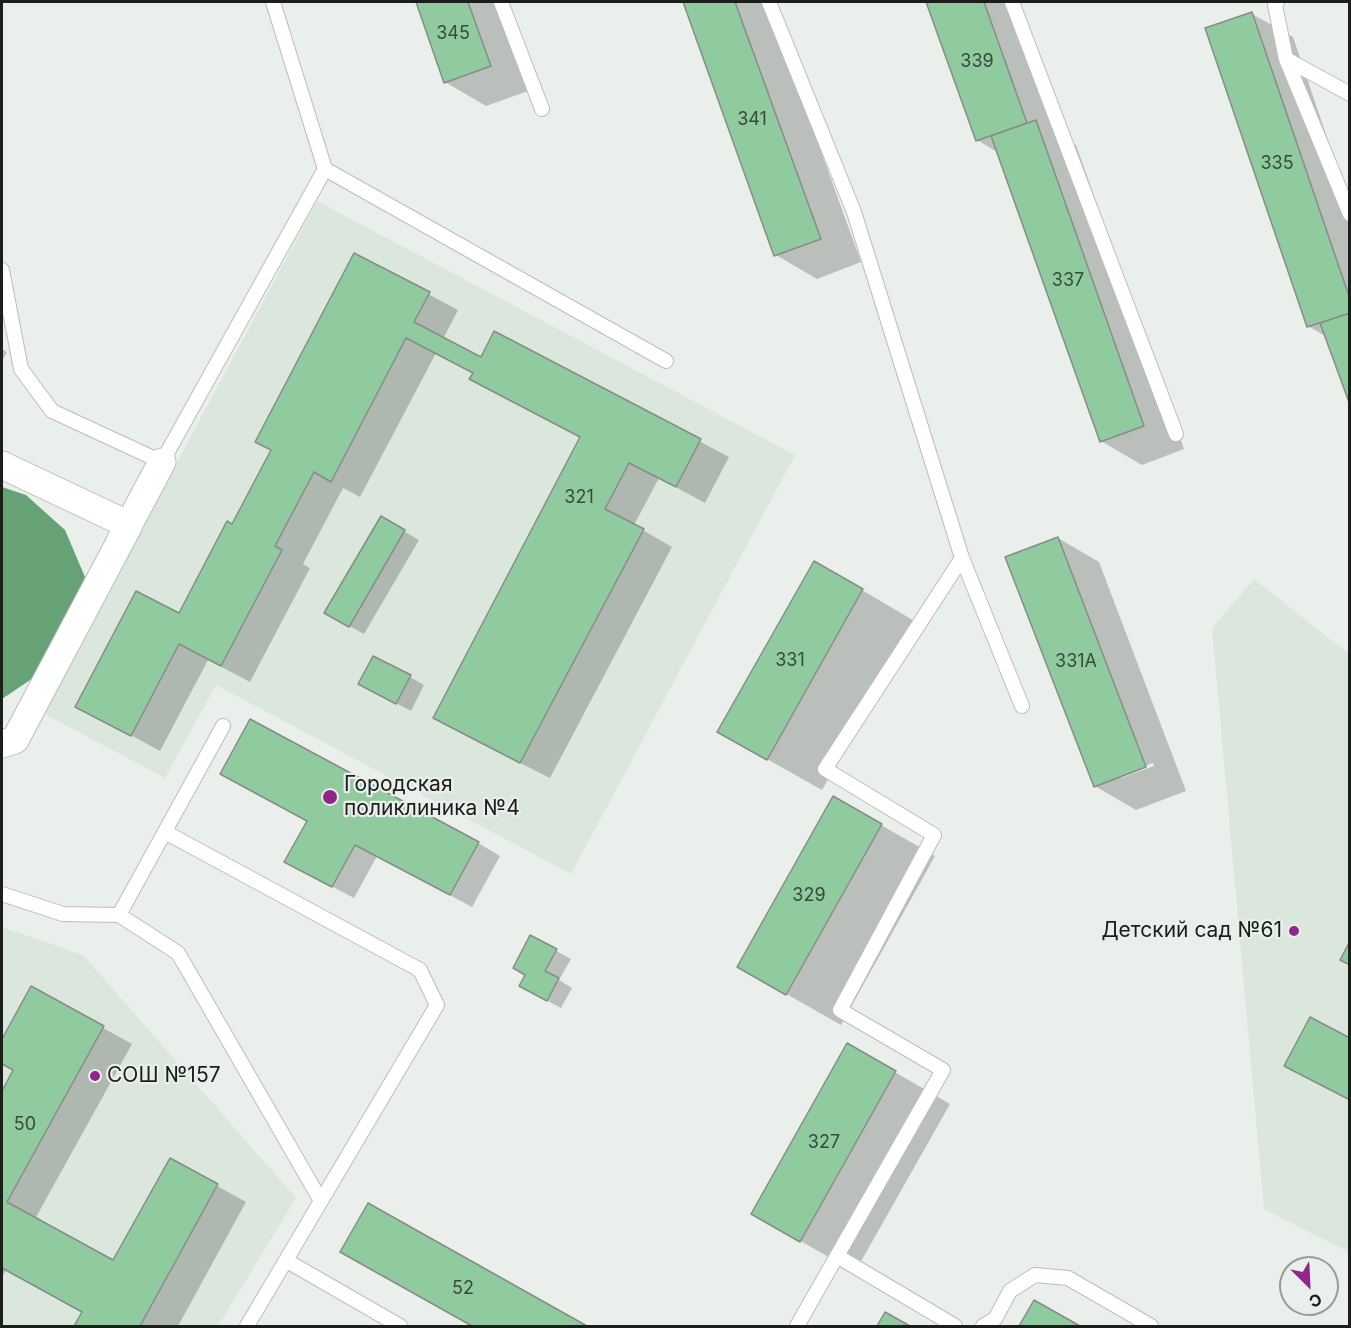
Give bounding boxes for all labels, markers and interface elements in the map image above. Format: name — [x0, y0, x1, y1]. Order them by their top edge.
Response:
house number: 345 — [436, 23, 470, 45]
house number: 339 — [960, 51, 994, 73]
house number: 341 — [737, 109, 767, 131]
house number: 335 — [1260, 153, 1294, 175]
house number: 337 — [1052, 270, 1084, 292]
house number: 321 — [564, 487, 594, 509]
house number: 331 — [775, 650, 805, 672]
house number: 331А — [1055, 651, 1097, 673]
place label: Городская поликлиника №4 — [344, 772, 520, 822]
marker: Городская поликлиника №4 — [321, 788, 339, 806]
house number: 329 — [792, 885, 826, 907]
place label: Детский сад №61 — [1101, 918, 1282, 944]
marker: Детский сад №61 — [1287, 924, 1301, 938]
place label: СОШ №157 — [107, 1063, 221, 1089]
marker: СОШ №157 — [88, 1069, 102, 1083]
house number: 50 — [14, 1114, 36, 1136]
house number: 327 — [808, 1132, 840, 1154]
north arrow — [1279, 1256, 1339, 1316]
house number: 52 — [452, 1278, 474, 1300]
text: С — [1306, 1289, 1325, 1312]

